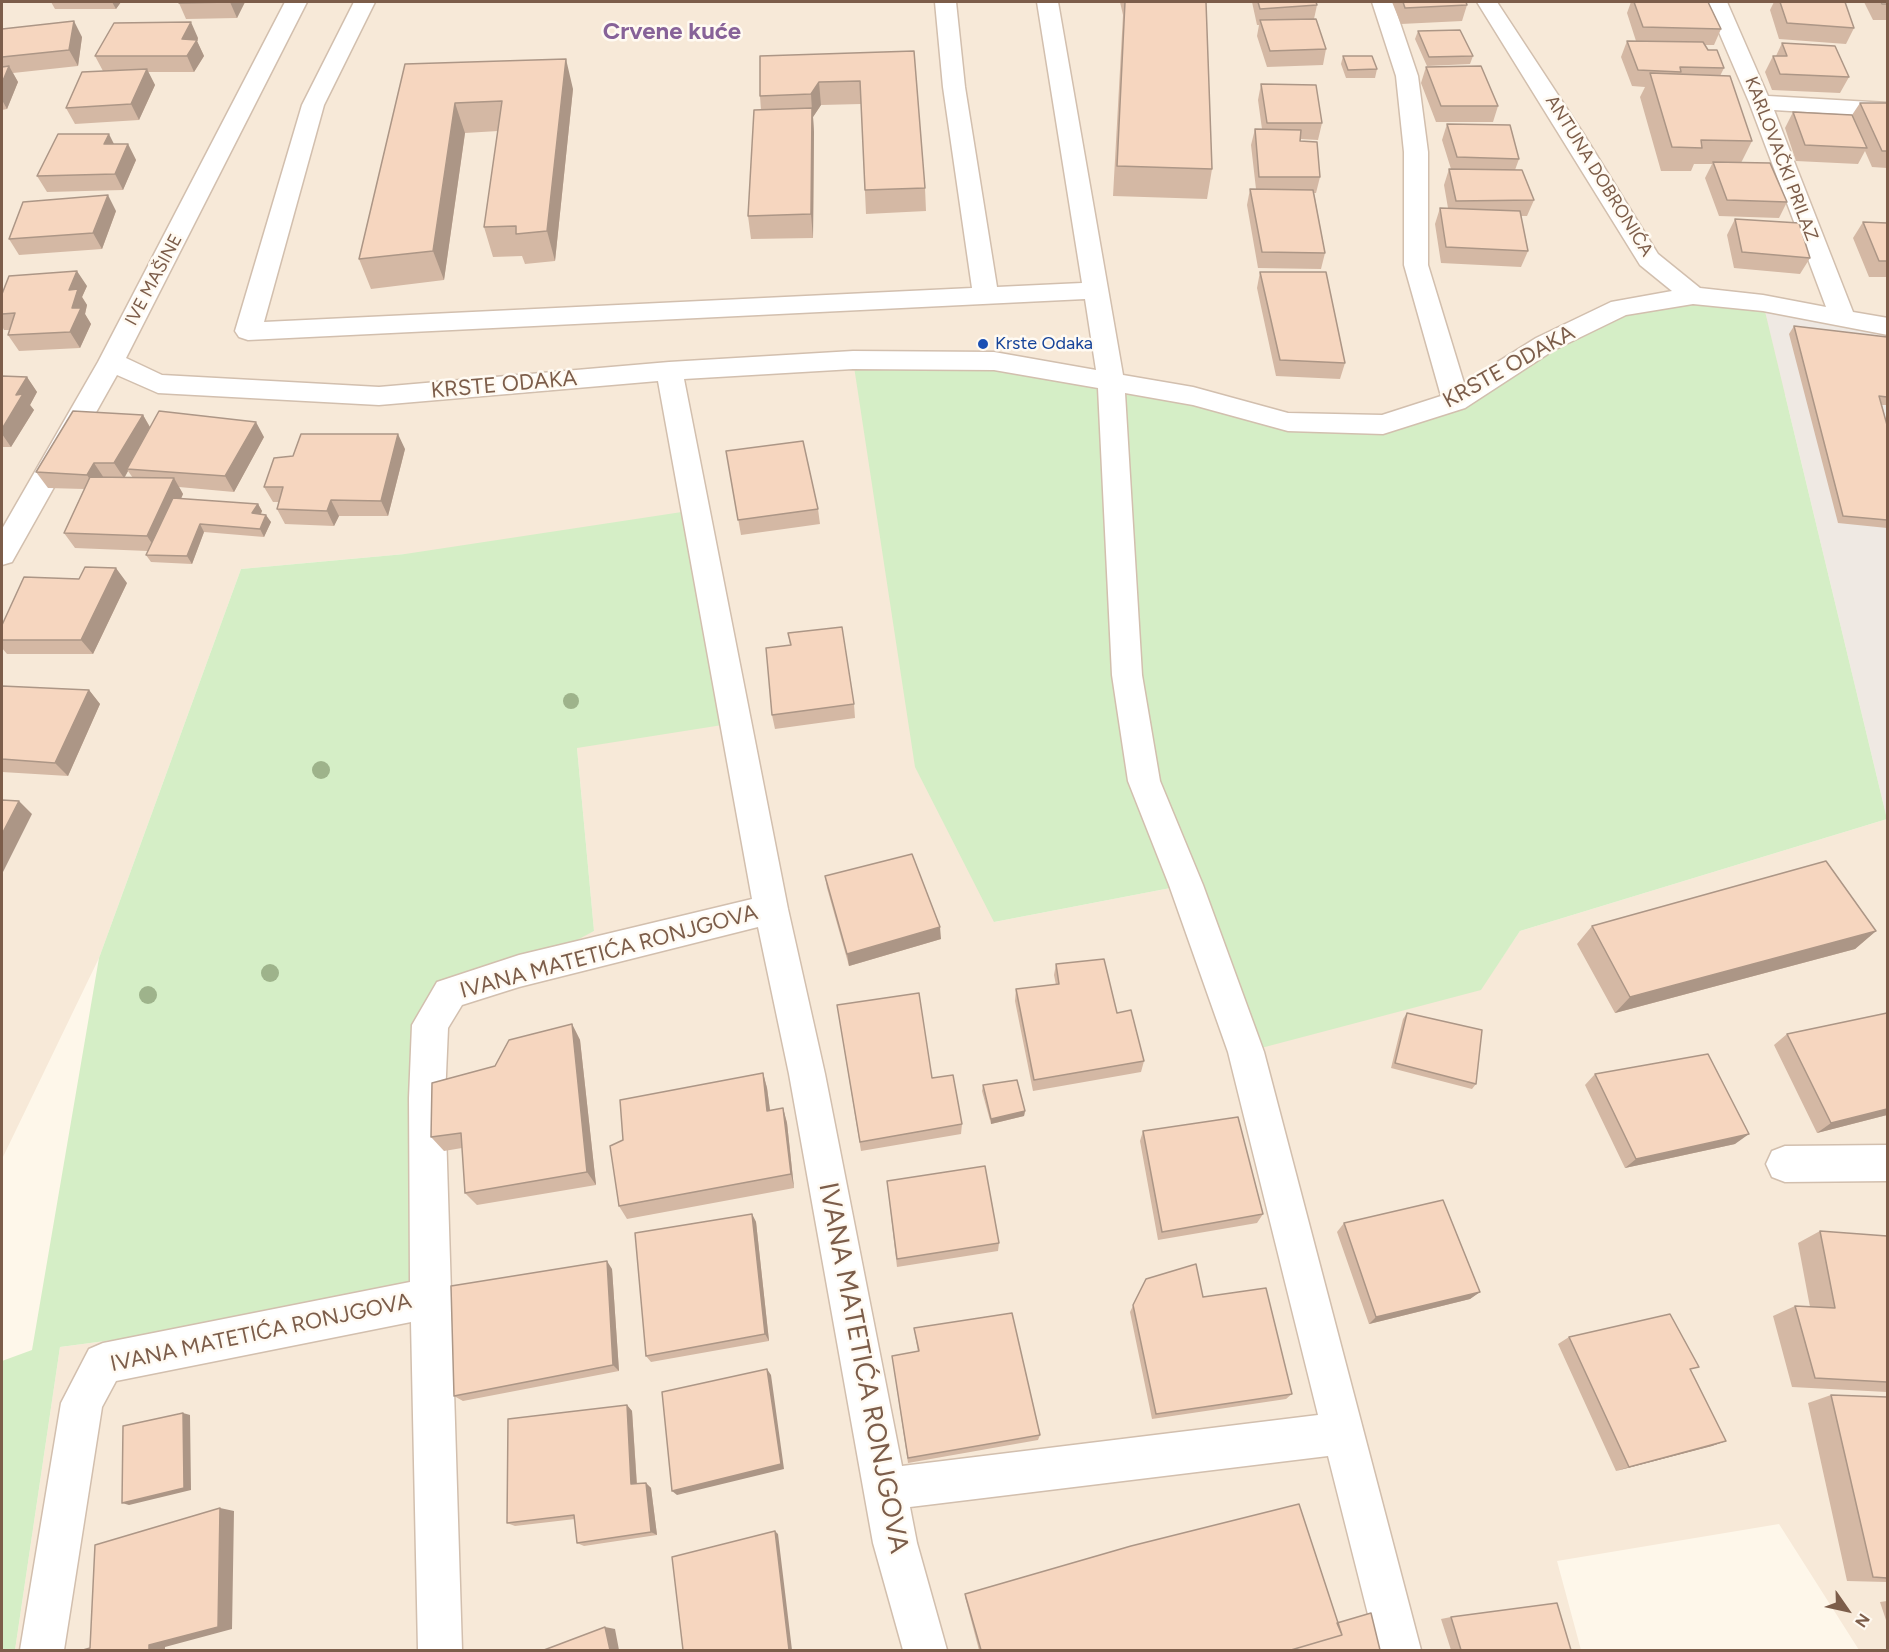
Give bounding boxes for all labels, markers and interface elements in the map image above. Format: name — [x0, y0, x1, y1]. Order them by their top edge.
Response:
district label: Crvene kuće — [603, 18, 741, 46]
street label: KARLOVAČKI PRILAZ — [1740, 74, 1822, 244]
street label: ANTUNA DOBRONIĆA — [1541, 91, 1657, 261]
street label: IVE MAŠINE — [121, 231, 187, 329]
street label: KRSTE ODAKA — [1438, 320, 1580, 414]
place label: Krste Odaka — [995, 333, 1093, 355]
marker: Krste Odaka — [976, 337, 990, 351]
street label: KRSTE ODAKA — [430, 365, 578, 405]
street label: IVANA MATETIĆA RONJGOVA — [457, 900, 761, 1004]
street label: IVANA MATETIĆA RONJGOVA — [811, 1180, 915, 1556]
street label: IVANA MATETIĆA RONJGOVA — [108, 1288, 414, 1378]
north arrow — [1817, 1580, 1877, 1640]
text: N — [1851, 1610, 1874, 1631]

